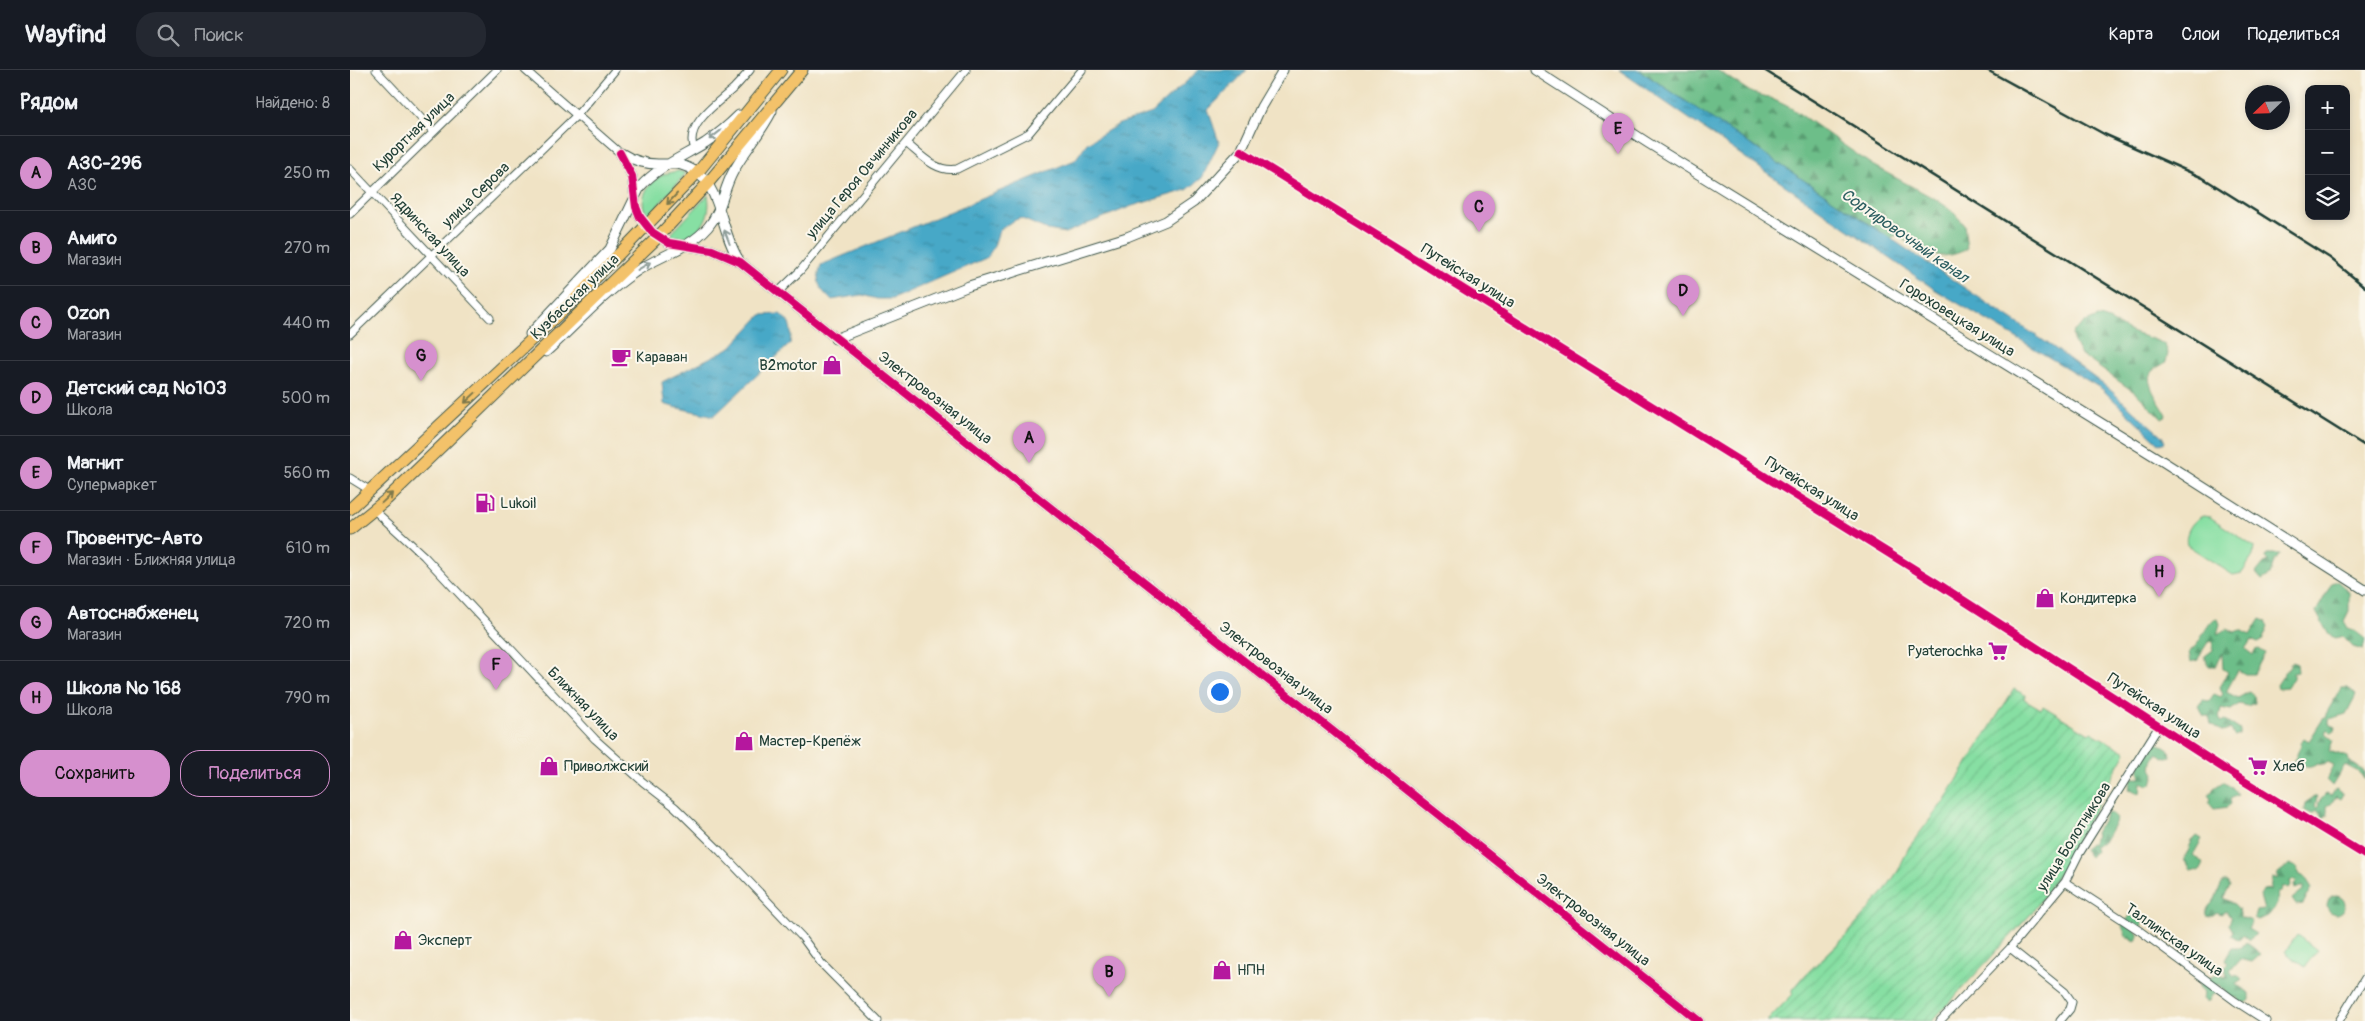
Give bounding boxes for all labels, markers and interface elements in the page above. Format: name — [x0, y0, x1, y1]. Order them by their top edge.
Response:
search box — [136, 12, 486, 57]
text: Wayfind — [25, 20, 106, 49]
icon: search — [154, 21, 182, 49]
text: Поиск — [194, 23, 244, 47]
text: Карта — [2109, 23, 2153, 46]
text: Слои — [2181, 23, 2219, 46]
text: Поделиться — [2247, 23, 2340, 46]
north arrow — [2245, 85, 2290, 130]
map controls — [2305, 85, 2350, 220]
button: + — [2305, 85, 2350, 130]
street label: Курортная улица — [369, 88, 459, 176]
text: Рядом — [20, 89, 78, 116]
text: Найдено: 8 — [255, 93, 330, 113]
street label: улица Героя Овчинникова — [802, 105, 922, 244]
pin: E — [1602, 113, 1634, 154]
one-way arrow — [708, 130, 722, 140]
button: − — [2305, 130, 2350, 175]
text: АЗС-296 — [67, 151, 142, 175]
street label: улица Серова — [437, 158, 514, 233]
text: A — [31, 163, 41, 183]
text: 250 m — [284, 163, 330, 183]
text: АЗС — [67, 175, 97, 195]
button: layers — [2305, 175, 2350, 220]
water label: Сортировочный канал — [1837, 185, 1974, 288]
street label: Ядринская улица — [386, 189, 474, 281]
pin: C — [1463, 191, 1495, 232]
one-way arrow — [666, 192, 678, 205]
text: Амиго — [67, 226, 117, 250]
one-way arrow — [722, 230, 731, 246]
text: B — [31, 238, 41, 258]
text: 270 m — [284, 238, 330, 258]
street label: Путейская улица — [1417, 239, 1519, 313]
text: Магазин — [67, 250, 122, 270]
street label: Кузбасская улица — [527, 250, 623, 344]
one-way arrow — [637, 261, 651, 271]
pin: D — [1667, 275, 1699, 316]
street label: Гороховецкая улица — [1896, 275, 2018, 361]
text: Ozon — [67, 301, 110, 325]
text: C — [31, 313, 41, 333]
text: 440 m — [283, 313, 330, 333]
text: Магазин — [67, 325, 122, 345]
pin: G — [405, 340, 437, 381]
cafe icon: Караван — [610, 346, 632, 368]
place label: Караван — [636, 348, 688, 367]
street label: Электровозная улица — [874, 348, 996, 448]
shop icon: B2motor — [821, 354, 843, 376]
place label: B2motor — [759, 356, 818, 375]
text: Детский сад №103 — [67, 376, 227, 400]
text: D — [31, 388, 41, 408]
text: 500 m — [282, 388, 330, 408]
one-way arrow — [464, 392, 477, 404]
text: Школа — [67, 400, 113, 420]
pin: A — [1013, 422, 1045, 463]
text: Магнит — [67, 451, 123, 475]
street label: Путейская улица — [1761, 452, 1863, 526]
text: E — [32, 463, 40, 483]
text: 560 m — [283, 463, 330, 483]
text: Супермаркет — [67, 475, 157, 495]
one-way arrow — [381, 492, 394, 504]
fuel station icon: Lukoil — [474, 492, 496, 514]
place label: Lukoil — [500, 494, 537, 513]
text: Провентус-Авто — [67, 526, 203, 550]
text: F — [31, 538, 41, 558]
text: 610 m — [286, 538, 330, 558]
text: Магазин · Ближняя улица — [67, 550, 236, 570]
pin: H — [2143, 556, 2175, 597]
shop icon: Кондитерка — [2034, 587, 2056, 609]
place label: Кондитерка — [2060, 589, 2137, 608]
text: Автоснабженец — [67, 601, 199, 625]
text: G — [31, 613, 41, 633]
text: 720 m — [284, 613, 330, 633]
street label: Электровозная улица — [1215, 618, 1337, 718]
text: Магазин — [67, 625, 122, 645]
supermarket icon: Pyaterochka — [1987, 640, 2009, 662]
place label: Pyaterochka — [1907, 642, 1983, 661]
pin: F — [480, 649, 512, 690]
street label: Ближняя улица — [543, 663, 623, 745]
street label: Путейская улица — [2104, 669, 2204, 743]
text: Школа № 168 — [67, 676, 181, 700]
your location — [1207, 679, 1233, 705]
text: H — [31, 688, 41, 708]
text: 790 m — [285, 688, 330, 708]
text: Школа — [67, 700, 113, 720]
shop icon: Мастер-Крепёж — [733, 730, 755, 752]
place label: Мастер-Крепёж — [759, 732, 861, 751]
button: Сохранить — [20, 750, 170, 797]
button: Поделиться — [180, 750, 330, 797]
shop icon: Приволжский — [538, 755, 560, 777]
supermarket icon: Хлеб — [2247, 755, 2269, 777]
place label: Приволжский — [564, 757, 649, 776]
place label: Хлеб — [2273, 757, 2305, 776]
street label: улица Болотникова — [2032, 779, 2115, 896]
street label: Электровозная улица — [1532, 870, 1654, 970]
street label: Таллинская улица — [2121, 899, 2227, 981]
shop icon: Эксперт — [392, 929, 414, 951]
place label: Эксперт — [418, 931, 472, 950]
pin: B — [1093, 956, 1125, 997]
shop icon: НПН — [1211, 959, 1233, 981]
place label: НПН — [1237, 961, 1265, 980]

